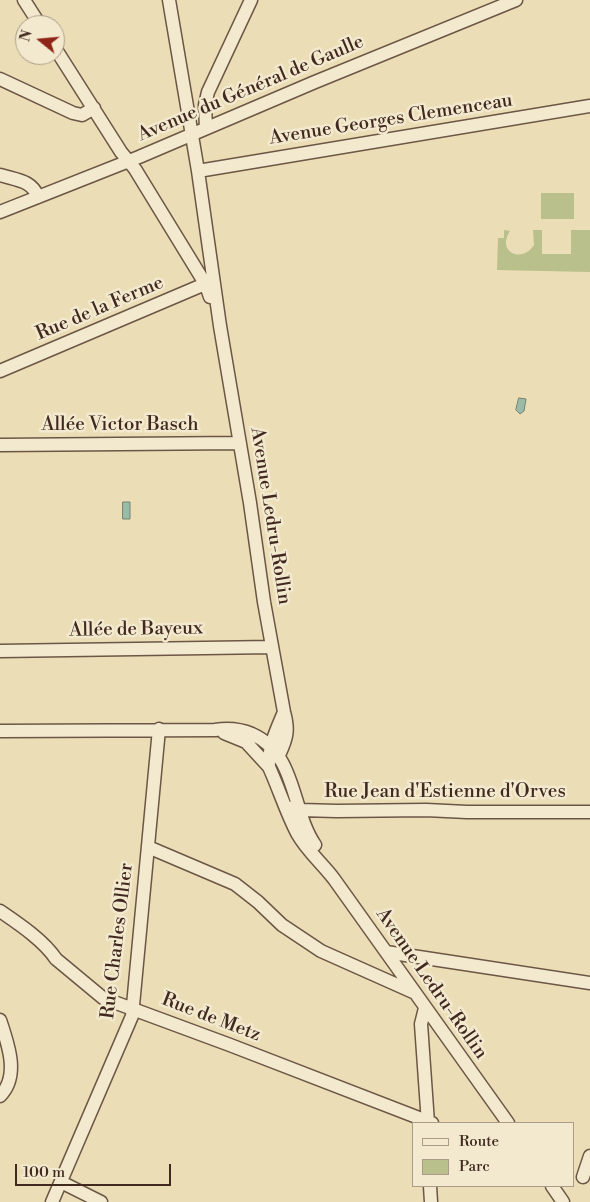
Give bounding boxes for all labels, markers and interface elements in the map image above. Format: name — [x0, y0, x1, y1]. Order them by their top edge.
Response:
north arrow — [15, 15, 65, 65]
text: N — [16, 28, 37, 44]
street label: Avenue du Général de Gaulle — [134, 31, 368, 147]
street label: Avenue Georges Clemenceau — [268, 90, 514, 150]
street label: Rue de la Ferme — [33, 272, 167, 346]
street label: Allée Victor Basch — [41, 414, 199, 436]
street label: Avenue Ledru-Rollin — [245, 426, 295, 606]
street label: Allée de Bayeux — [69, 617, 203, 643]
street label: Rue Jean d'Estienne d'Orves — [324, 781, 566, 803]
street label: Rue Charles Ollier — [97, 862, 139, 1020]
street label: Avenue Ledru-Rollin — [370, 904, 492, 1064]
street label: Rue de Metz — [158, 989, 264, 1047]
legend — [412, 1122, 575, 1187]
text: Route — [459, 1132, 499, 1151]
scale bar — [18, 1154, 174, 1186]
text: Parc — [459, 1157, 490, 1176]
text: 100 m — [23, 1163, 65, 1182]

